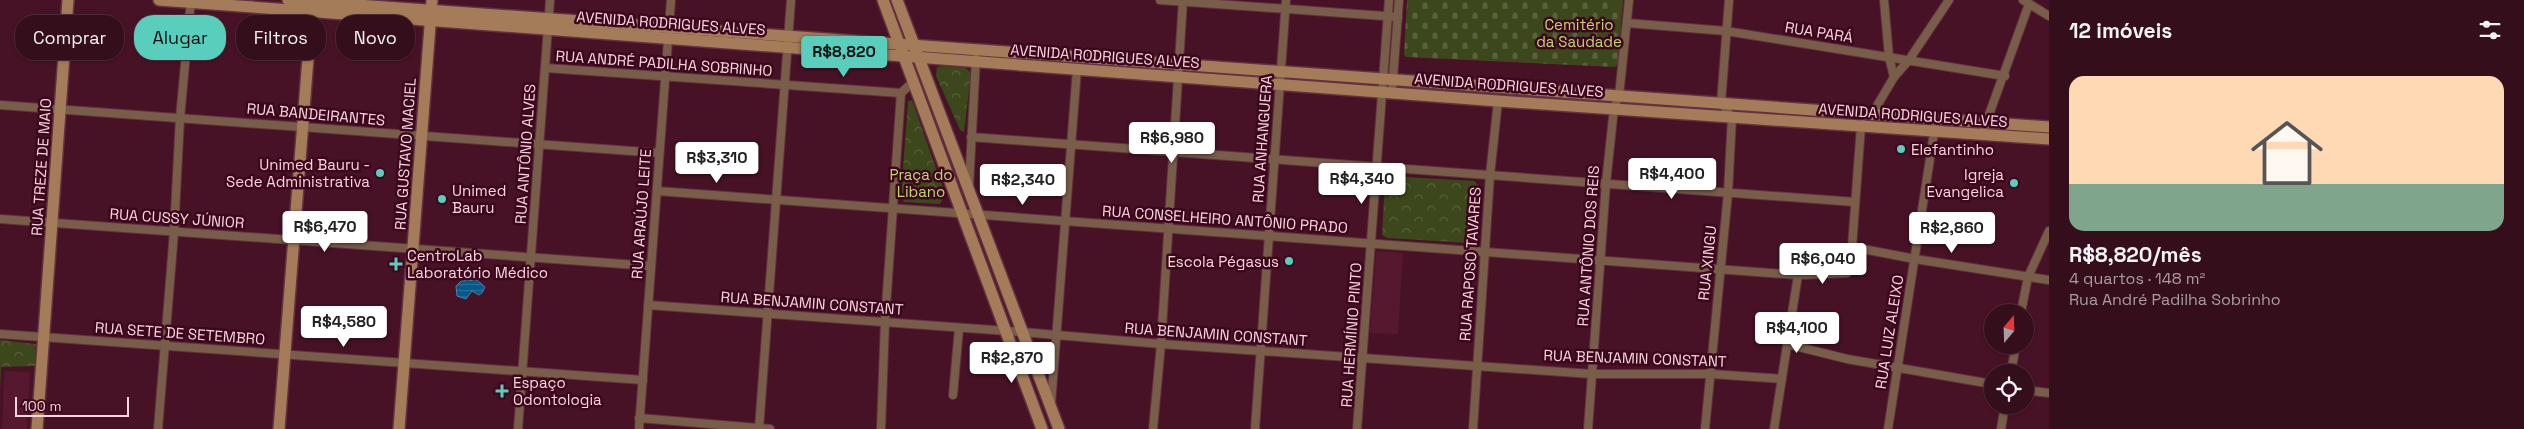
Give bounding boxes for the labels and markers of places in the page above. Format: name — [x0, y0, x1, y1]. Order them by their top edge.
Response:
pin: R$8,820 — [798, 36, 890, 78]
pin: R$6,980 — [1126, 121, 1218, 164]
place label: Elefantinho — [1911, 140, 1994, 159]
pin: R$3,310 — [671, 142, 763, 184]
marker: Elefantinho — [1895, 143, 1907, 155]
place label: Unimed Bauru - Sede Administrativa — [226, 155, 370, 191]
pin: R$4,400 — [1626, 158, 1718, 200]
pin: R$4,340 — [1316, 162, 1408, 205]
pin: R$2,340 — [977, 164, 1069, 206]
place label: Igreja Evangelica — [1926, 165, 2004, 201]
marker: Unimed Bauru - Sede Administrativa — [374, 167, 386, 179]
marker: Igreja Evangelica — [2008, 177, 2020, 189]
place label: Unimed Bauru — [452, 181, 506, 217]
marker: Unimed Bauru — [436, 193, 448, 205]
pin: R$6,470 — [279, 210, 371, 253]
pin: R$2,860 — [1906, 212, 1998, 254]
pin: R$6,040 — [1777, 242, 1869, 285]
place label: CentroLab Laboratório Médico — [407, 246, 548, 282]
place label: Escola Pégasus — [1167, 252, 1279, 271]
marker: Escola Pégasus — [1283, 255, 1295, 267]
marker: CentroLab Laboratório Médico — [389, 257, 403, 271]
pin: R$4,580 — [298, 306, 390, 348]
pin: R$4,100 — [1751, 312, 1843, 354]
pin: R$2,870 — [966, 342, 1058, 384]
place label: Espaço Odontologia — [513, 373, 602, 409]
marker: Espaço Odontologia — [495, 384, 509, 398]

